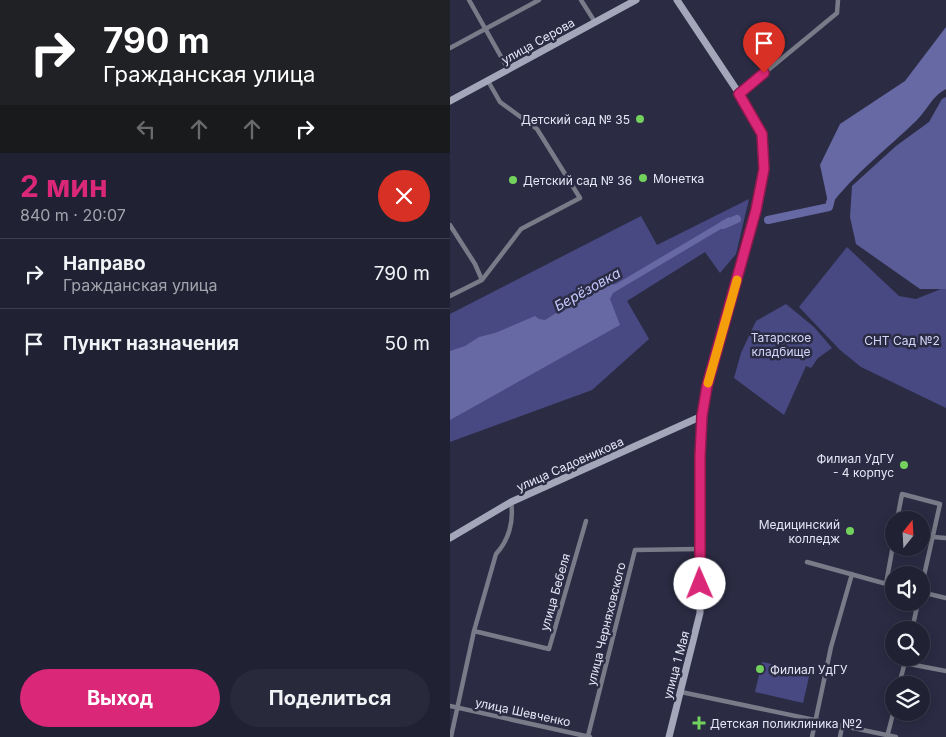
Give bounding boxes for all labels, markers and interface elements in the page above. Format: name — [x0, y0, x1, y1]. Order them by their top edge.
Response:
street label: улица Серова — [499, 15, 577, 67]
text: 790 m — [103, 19, 210, 61]
icon: right — [20, 20, 85, 85]
pin — [743, 22, 785, 73]
icon: arrive — [750, 29, 778, 57]
text: Гражданская улица — [103, 61, 315, 87]
place label: Детский сад № 35 — [521, 112, 630, 127]
marker: Детский сад № 35 — [634, 113, 646, 125]
icon: left — [132, 115, 160, 143]
icon: ahead — [185, 115, 213, 143]
icon: ahead — [238, 115, 266, 143]
icon: right — [291, 115, 319, 143]
text: 2 мин — [20, 168, 108, 204]
button: close — [378, 170, 430, 222]
place label: Монетка — [653, 171, 704, 186]
marker: Монетка — [637, 172, 649, 184]
place label: Детский сад № 36 — [523, 173, 632, 188]
marker: Детский сад № 36 — [507, 174, 519, 186]
text: 840 m · 20:07 — [20, 205, 126, 225]
text: Направо — [63, 252, 146, 275]
icon: right — [20, 260, 48, 288]
text: 790 m — [374, 262, 430, 285]
water label: Берёзовка — [551, 264, 623, 314]
text: Гражданская улица — [63, 275, 217, 295]
icon: arrive — [20, 330, 48, 358]
park label: Татарское кладбище — [751, 330, 811, 359]
text: Пункт назначения — [63, 332, 239, 355]
text: 50 m — [384, 332, 430, 355]
park label: СНТ Сад №2 — [864, 333, 940, 348]
street label: улица Садовникова — [514, 434, 626, 494]
place label: Филиал УдГУ - 4 корпус — [816, 451, 894, 480]
marker: Филиал УдГУ - 4 корпус — [898, 459, 910, 471]
north arrow — [885, 511, 930, 556]
map controls — [885, 511, 930, 721]
place label: Медицинский колледж — [759, 517, 840, 546]
marker: Медицинский колледж — [844, 525, 856, 537]
street label: улица Бебеля — [537, 552, 573, 632]
position arrow — [673, 557, 725, 609]
street label: улица Черняховского — [583, 561, 629, 687]
button: sound — [885, 566, 930, 611]
button: search — [885, 621, 930, 666]
street label: улица 1 Мая — [660, 629, 692, 701]
place label: Филиал УдГУ — [770, 662, 848, 677]
marker: Филиал УдГУ — [754, 663, 766, 675]
button: Выход — [20, 669, 220, 727]
button: Поделиться — [230, 669, 430, 727]
button: layers — [885, 676, 930, 721]
street label: улица Шевченко — [474, 695, 572, 729]
marker: Детская поликлиника №2 — [692, 716, 706, 730]
place label: Детская поликлиника №2 — [710, 716, 862, 731]

